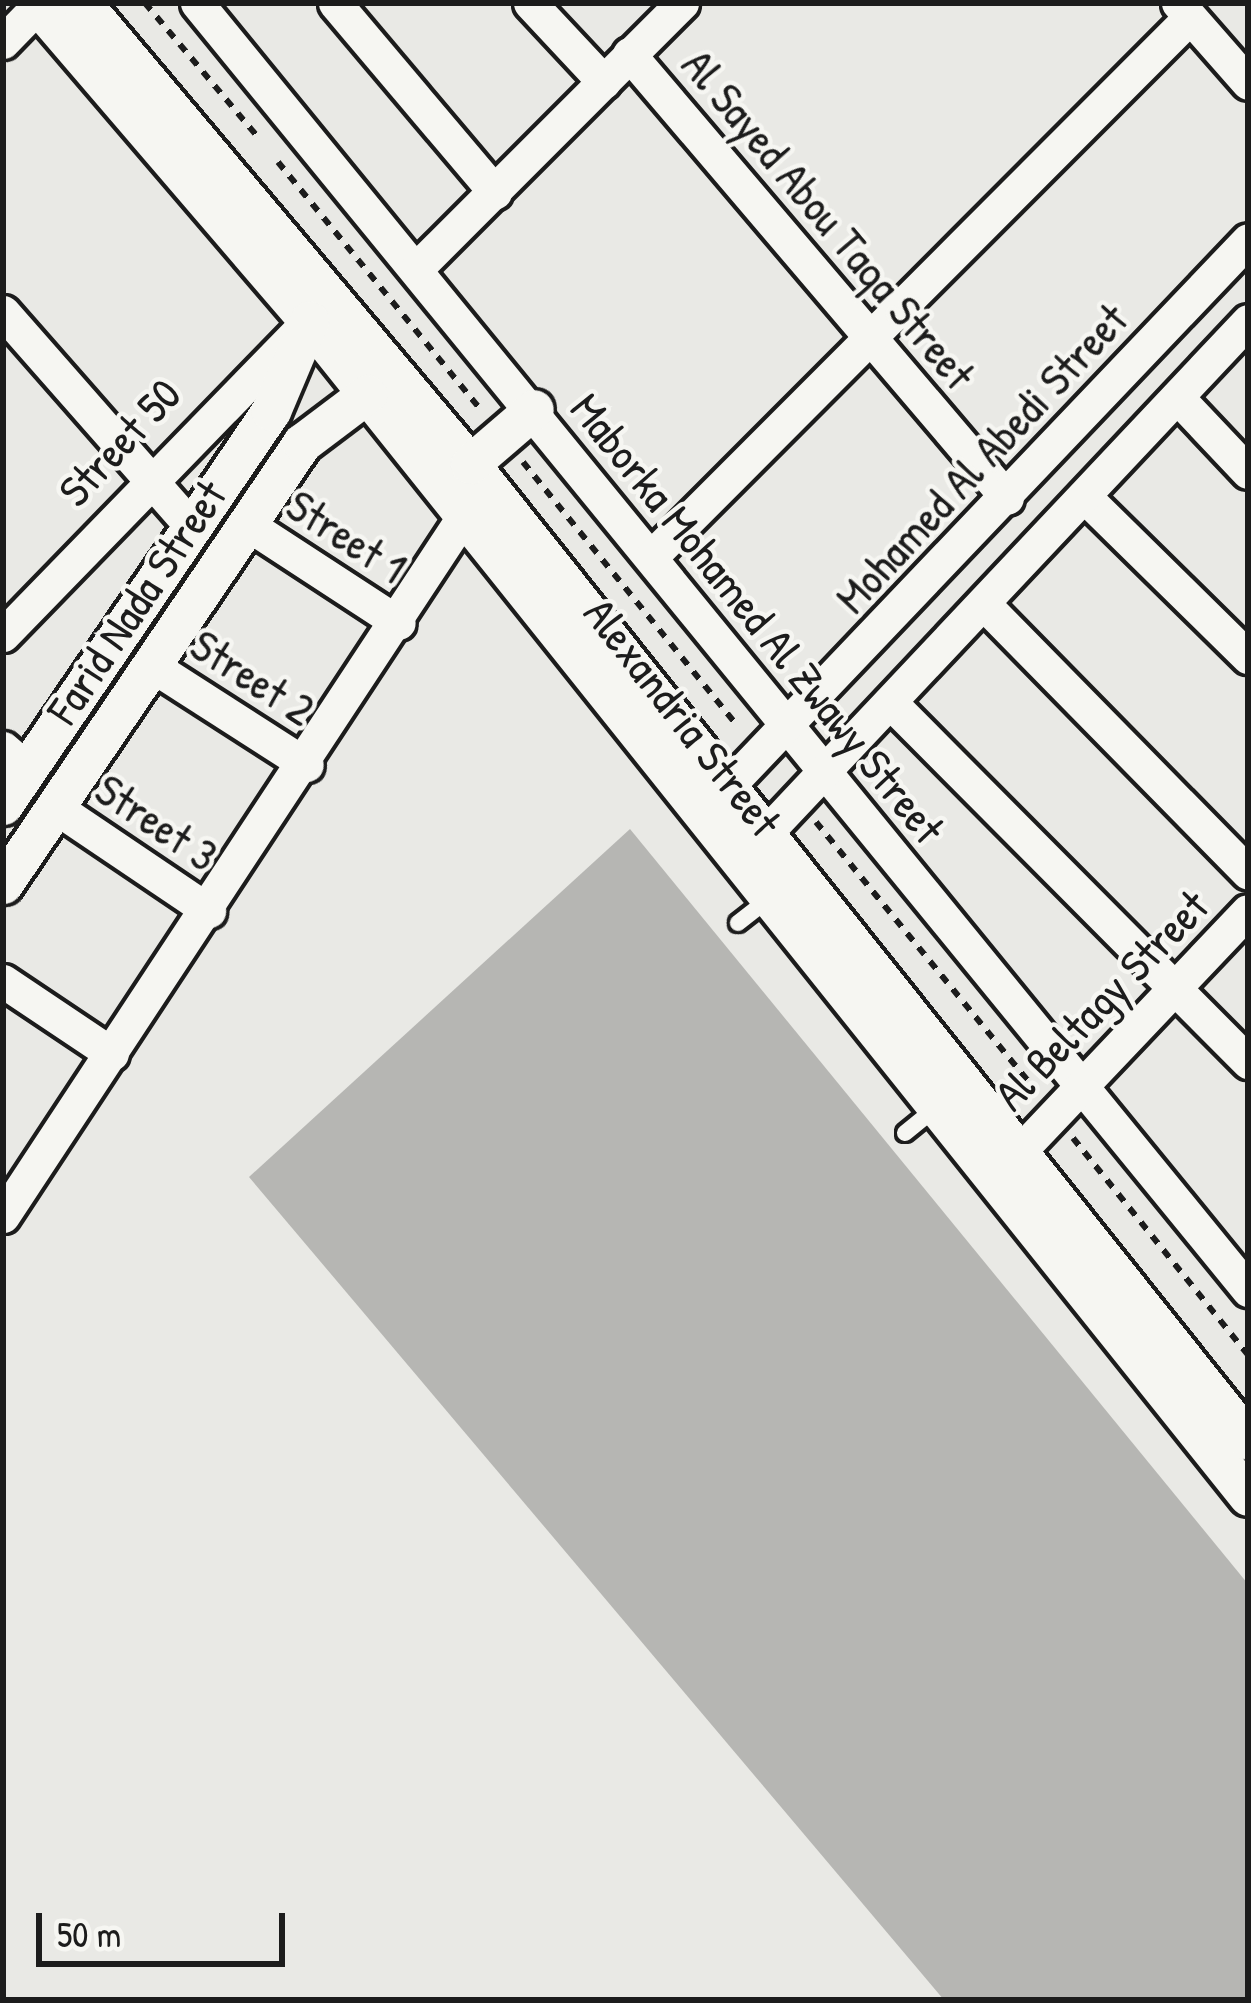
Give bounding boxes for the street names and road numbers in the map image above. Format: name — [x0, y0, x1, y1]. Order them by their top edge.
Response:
street label: Al Sayed Abou Taqa Street — [671, 38, 987, 400]
street label: Mohamed Al Abedi Street — [824, 292, 1138, 624]
street label: Street 50 — [47, 367, 191, 517]
street label: Maborka Mohamed Al Zwawy Street — [560, 382, 956, 854]
street label: Farid Nada Street — [35, 470, 237, 734]
street label: Street 1 — [277, 478, 417, 594]
street label: Alexandria Street — [573, 587, 793, 847]
street label: Street 2 — [181, 617, 325, 737]
street label: Street 3 — [86, 762, 228, 882]
street label: Al Beltagy Street — [983, 879, 1219, 1121]

